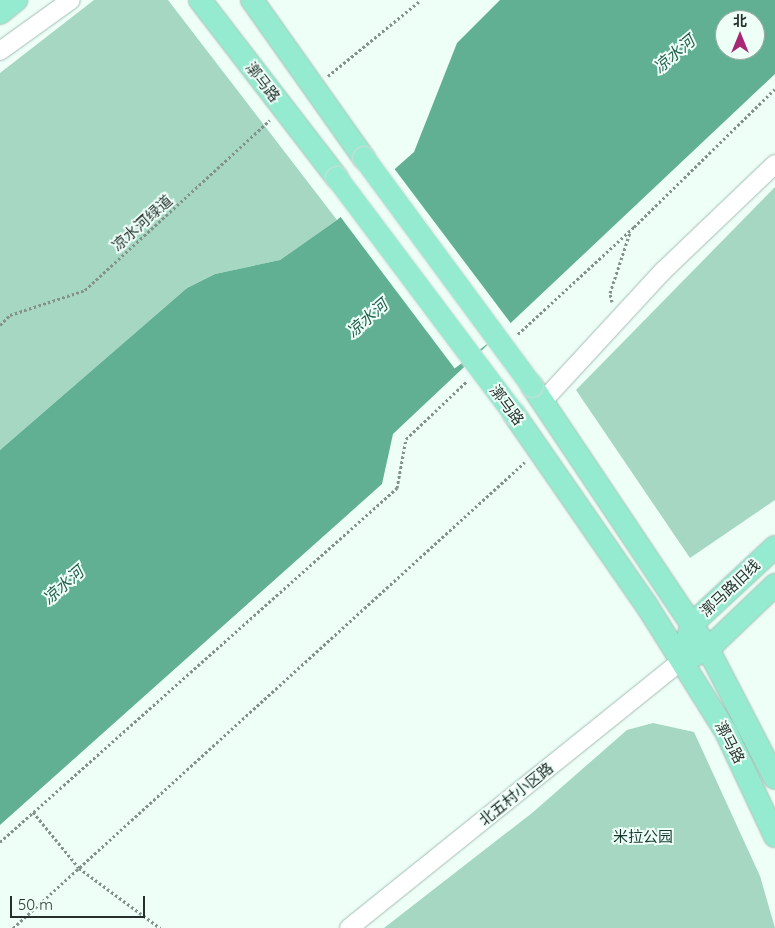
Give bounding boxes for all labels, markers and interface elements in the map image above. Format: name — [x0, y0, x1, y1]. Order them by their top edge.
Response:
north arrow — [715, 10, 765, 60]
text: 北 — [733, 12, 747, 30]
water label: 凉水河 — [649, 31, 699, 77]
street label: 漷马路 — [242, 59, 284, 105]
street label: 凉水河绿道 — [108, 191, 176, 255]
water label: 凉水河 — [343, 295, 391, 341]
street label: 漷马路 — [486, 382, 528, 428]
street label: 漷马路旧线 — [696, 556, 764, 620]
water label: 凉水河 — [39, 562, 87, 608]
street label: 漷马路 — [711, 718, 749, 766]
street label: 北五村小区路 — [475, 759, 557, 829]
park label: 米拉公园 — [613, 828, 673, 846]
scale bar — [12, 886, 148, 918]
text: 50 m — [18, 895, 53, 914]

